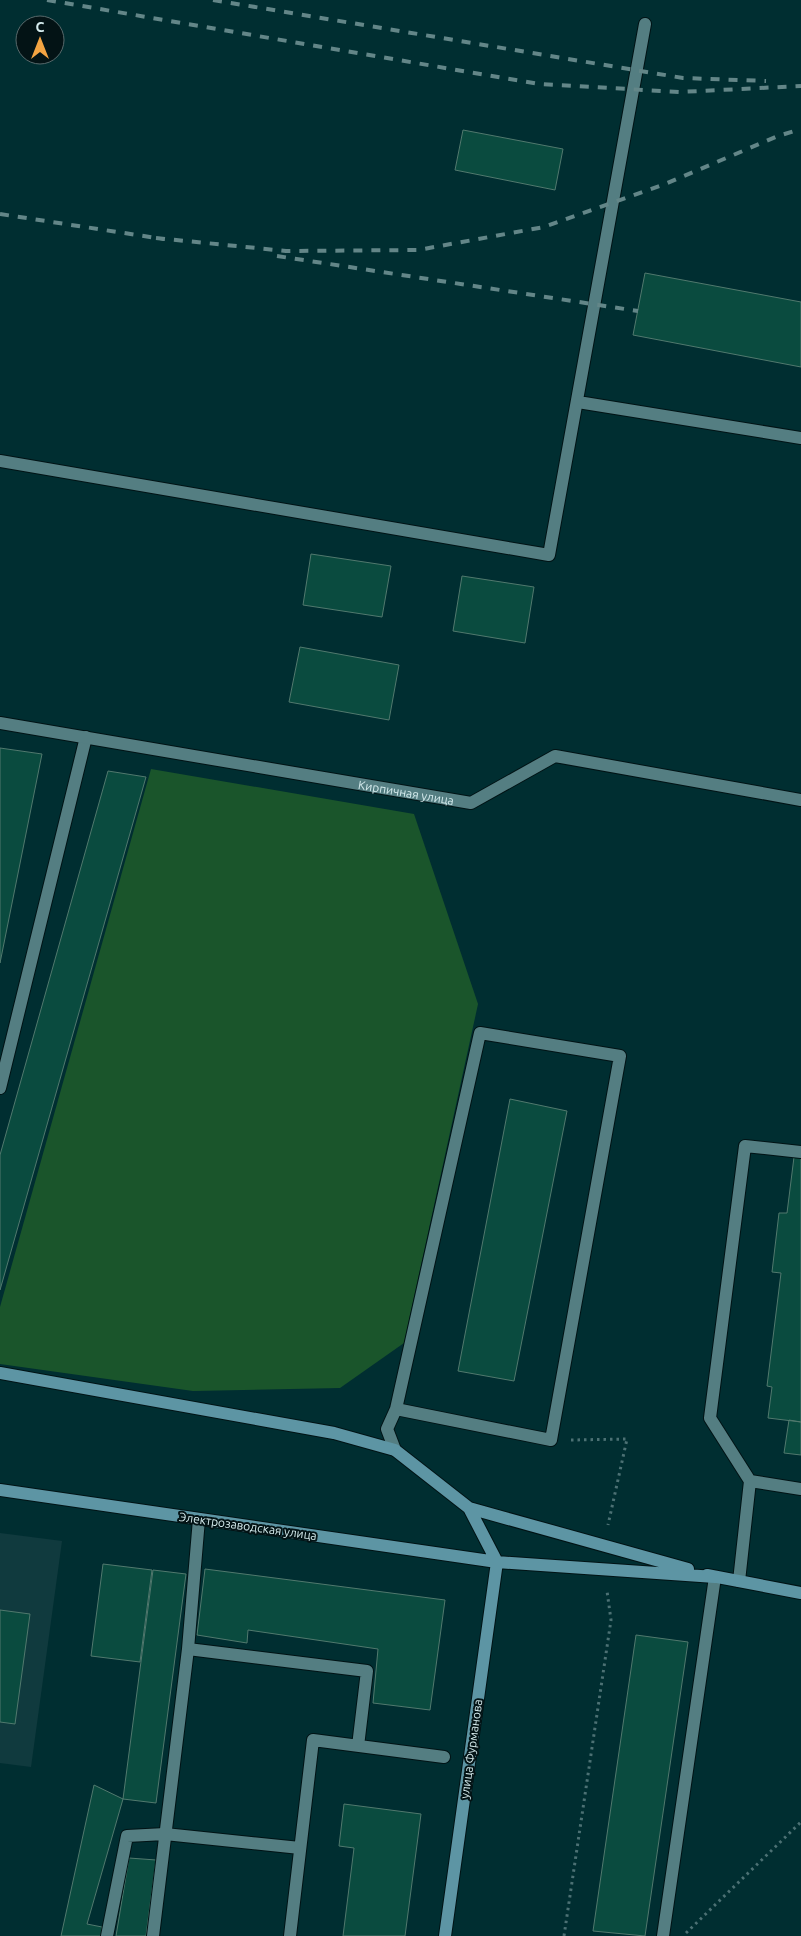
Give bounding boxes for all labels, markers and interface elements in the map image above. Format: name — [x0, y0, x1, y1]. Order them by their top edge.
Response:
north arrow — [15, 15, 65, 65]
text: С — [36, 19, 45, 35]
street label: Кирпичная улица — [357, 777, 455, 807]
street label: Электрозаводская улица — [178, 1510, 318, 1542]
street label: улица Фурманова — [458, 1698, 484, 1800]

